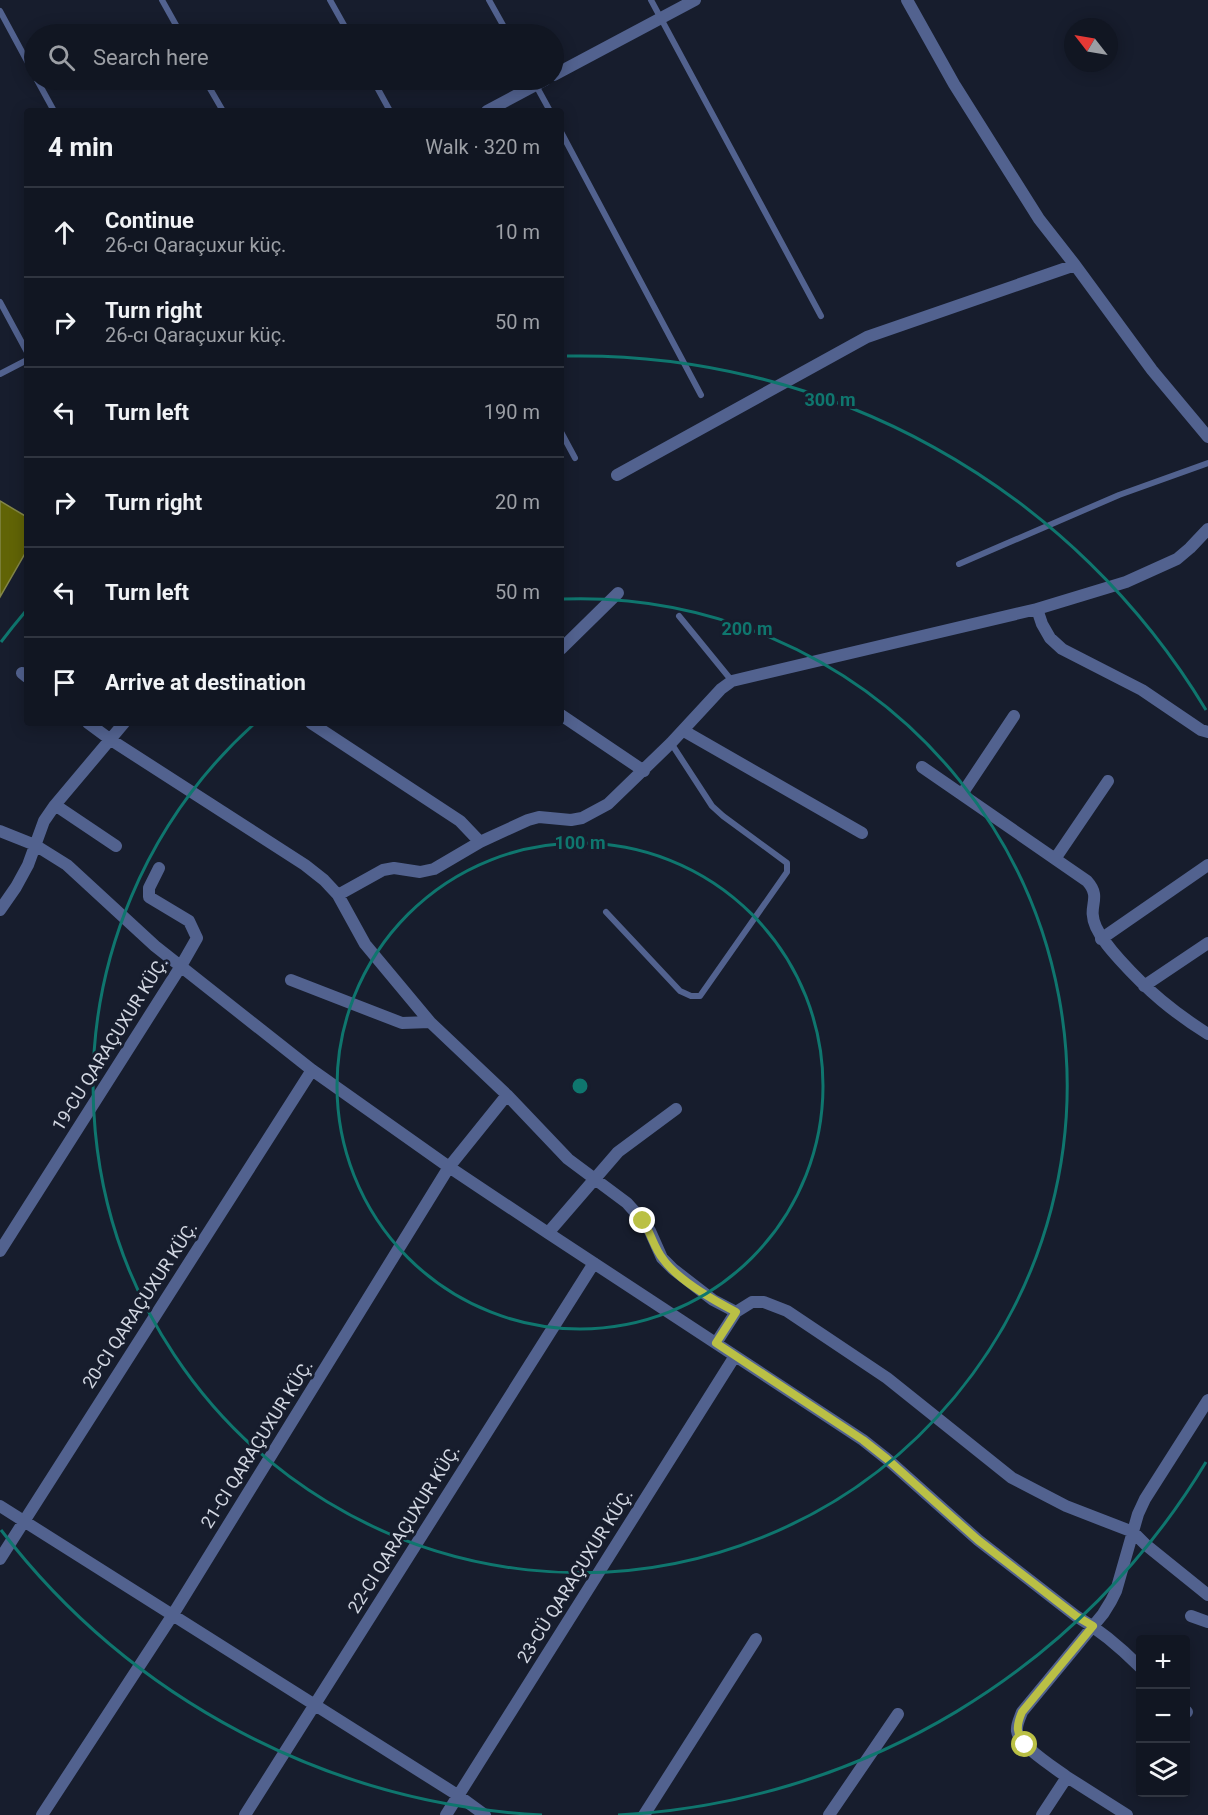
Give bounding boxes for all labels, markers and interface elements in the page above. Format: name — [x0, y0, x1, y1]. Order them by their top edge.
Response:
north arrow — [1064, 18, 1118, 72]
search box — [24, 24, 564, 90]
icon: search — [45, 41, 78, 74]
text: Search here — [93, 45, 209, 70]
text: 4 min — [48, 132, 113, 162]
text: Walk · 320 m — [425, 135, 540, 159]
text: Continue — [105, 208, 194, 233]
icon: ahead — [48, 216, 81, 249]
text: 10 m — [495, 220, 540, 244]
text: 26-cı Qaraçuxur küç. — [105, 233, 286, 257]
text: Turn right — [105, 298, 202, 323]
icon: right — [48, 306, 81, 339]
text: 50 m — [495, 310, 540, 334]
text: 26-cı Qaraçuxur küç. — [105, 323, 286, 347]
text: 300 m — [804, 389, 856, 410]
icon: left — [48, 396, 81, 429]
text: Turn left — [105, 400, 189, 425]
text: 190 m — [484, 400, 540, 424]
icon: right — [48, 486, 81, 519]
text: Turn right — [105, 490, 202, 515]
text: 20 m — [495, 490, 540, 514]
icon: left — [48, 576, 81, 609]
text: Turn left — [105, 580, 189, 605]
text: 50 m — [495, 580, 540, 604]
text: 200 m — [721, 618, 773, 639]
icon: arrive — [48, 666, 81, 699]
text: Arrive at destination — [105, 670, 306, 695]
text: 100 m — [554, 832, 606, 853]
street label: 19-CU QARAÇUXUR KÜÇ. — [47, 953, 172, 1135]
centre of rings — [570, 1076, 590, 1096]
route end — [629, 1207, 655, 1233]
street label: 20-CI QARAÇUXUR KÜÇ. — [78, 1217, 201, 1392]
street label: 21-CI QARAÇUXUR KÜÇ. — [196, 1356, 317, 1532]
street label: 22-CI QARAÇUXUR KÜÇ. — [343, 1441, 464, 1617]
street label: 23-CÜ QARAÇUXUR KÜÇ. — [512, 1485, 637, 1667]
map controls — [1136, 1635, 1190, 1797]
button: + — [1136, 1635, 1190, 1689]
button: − — [1136, 1689, 1190, 1743]
route start — [1011, 1731, 1037, 1757]
button: layers — [1136, 1743, 1190, 1797]

